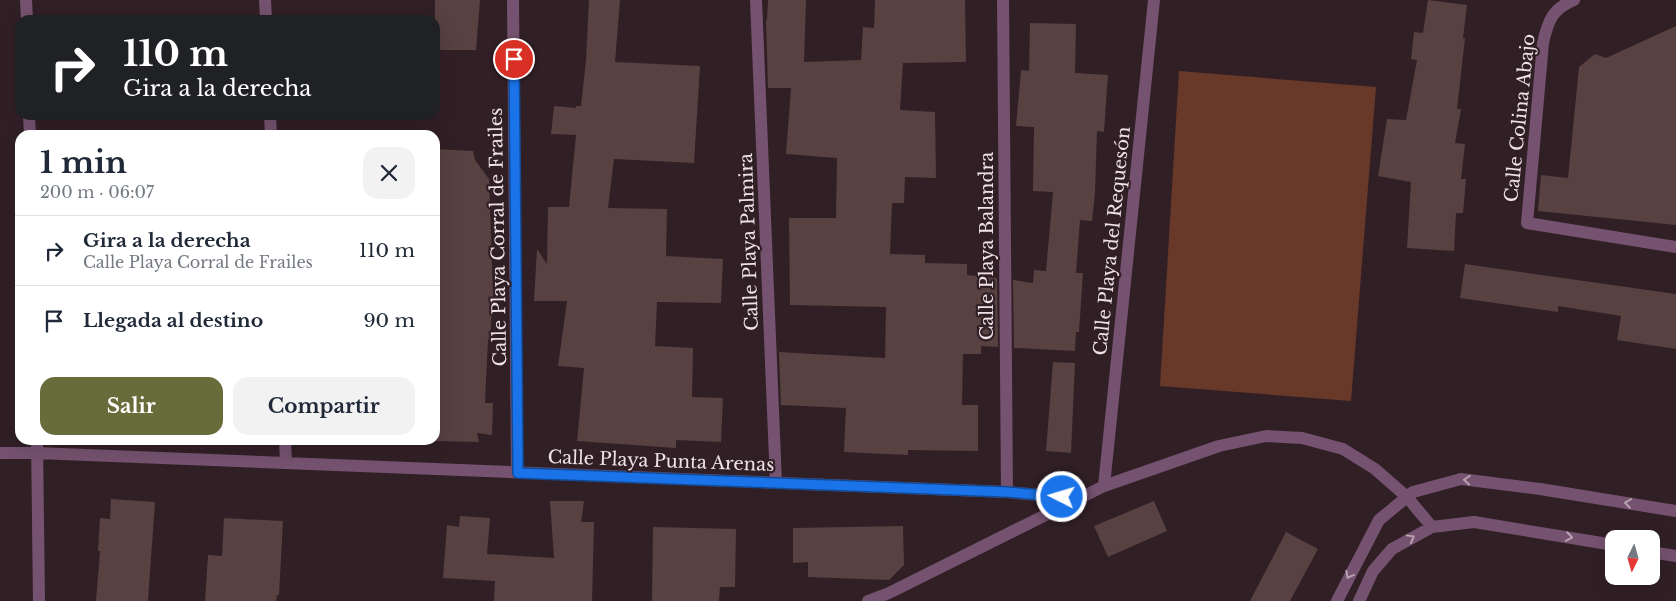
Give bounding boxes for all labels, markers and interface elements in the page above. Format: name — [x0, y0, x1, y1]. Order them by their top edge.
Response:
text: 110 m — [123, 32, 228, 75]
street label: Calle Colina Abajo — [1500, 33, 1540, 203]
icon: right — [40, 35, 105, 100]
pin — [493, 38, 535, 80]
icon: arrive — [500, 45, 528, 73]
text: Gira a la derecha — [123, 75, 312, 102]
street label: Calle Playa Corral de Frailes — [485, 108, 511, 366]
street label: Calle Playa del Requesón — [1089, 125, 1135, 357]
text: 1 min — [40, 144, 127, 181]
button: close — [363, 147, 415, 199]
street label: Calle Playa Balandra — [976, 152, 998, 340]
street label: Calle Playa Palmira — [735, 153, 763, 331]
text: 200 m · 06:07 — [40, 182, 154, 202]
text: Gira a la derecha — [83, 229, 251, 252]
icon: right — [40, 237, 68, 265]
text: 110 m — [359, 239, 415, 262]
text: Calle Playa Corral de Frailes — [83, 252, 313, 272]
icon: arrive — [40, 307, 68, 335]
text: Llegada al destino — [83, 309, 263, 332]
text: 90 m — [363, 309, 415, 332]
button: Salir — [40, 377, 223, 435]
button: Compartir — [233, 377, 415, 435]
street label: Calle Playa Punta Arenas — [547, 446, 775, 476]
position arrow — [1035, 470, 1087, 522]
one-way arrow — [1463, 475, 1471, 486]
one-way arrow — [1624, 499, 1632, 509]
north arrow — [1605, 530, 1660, 585]
map controls — [1605, 530, 1660, 585]
one-way arrow — [1565, 532, 1573, 542]
one-way arrow — [1406, 535, 1415, 545]
one-way arrow — [1345, 570, 1355, 579]

